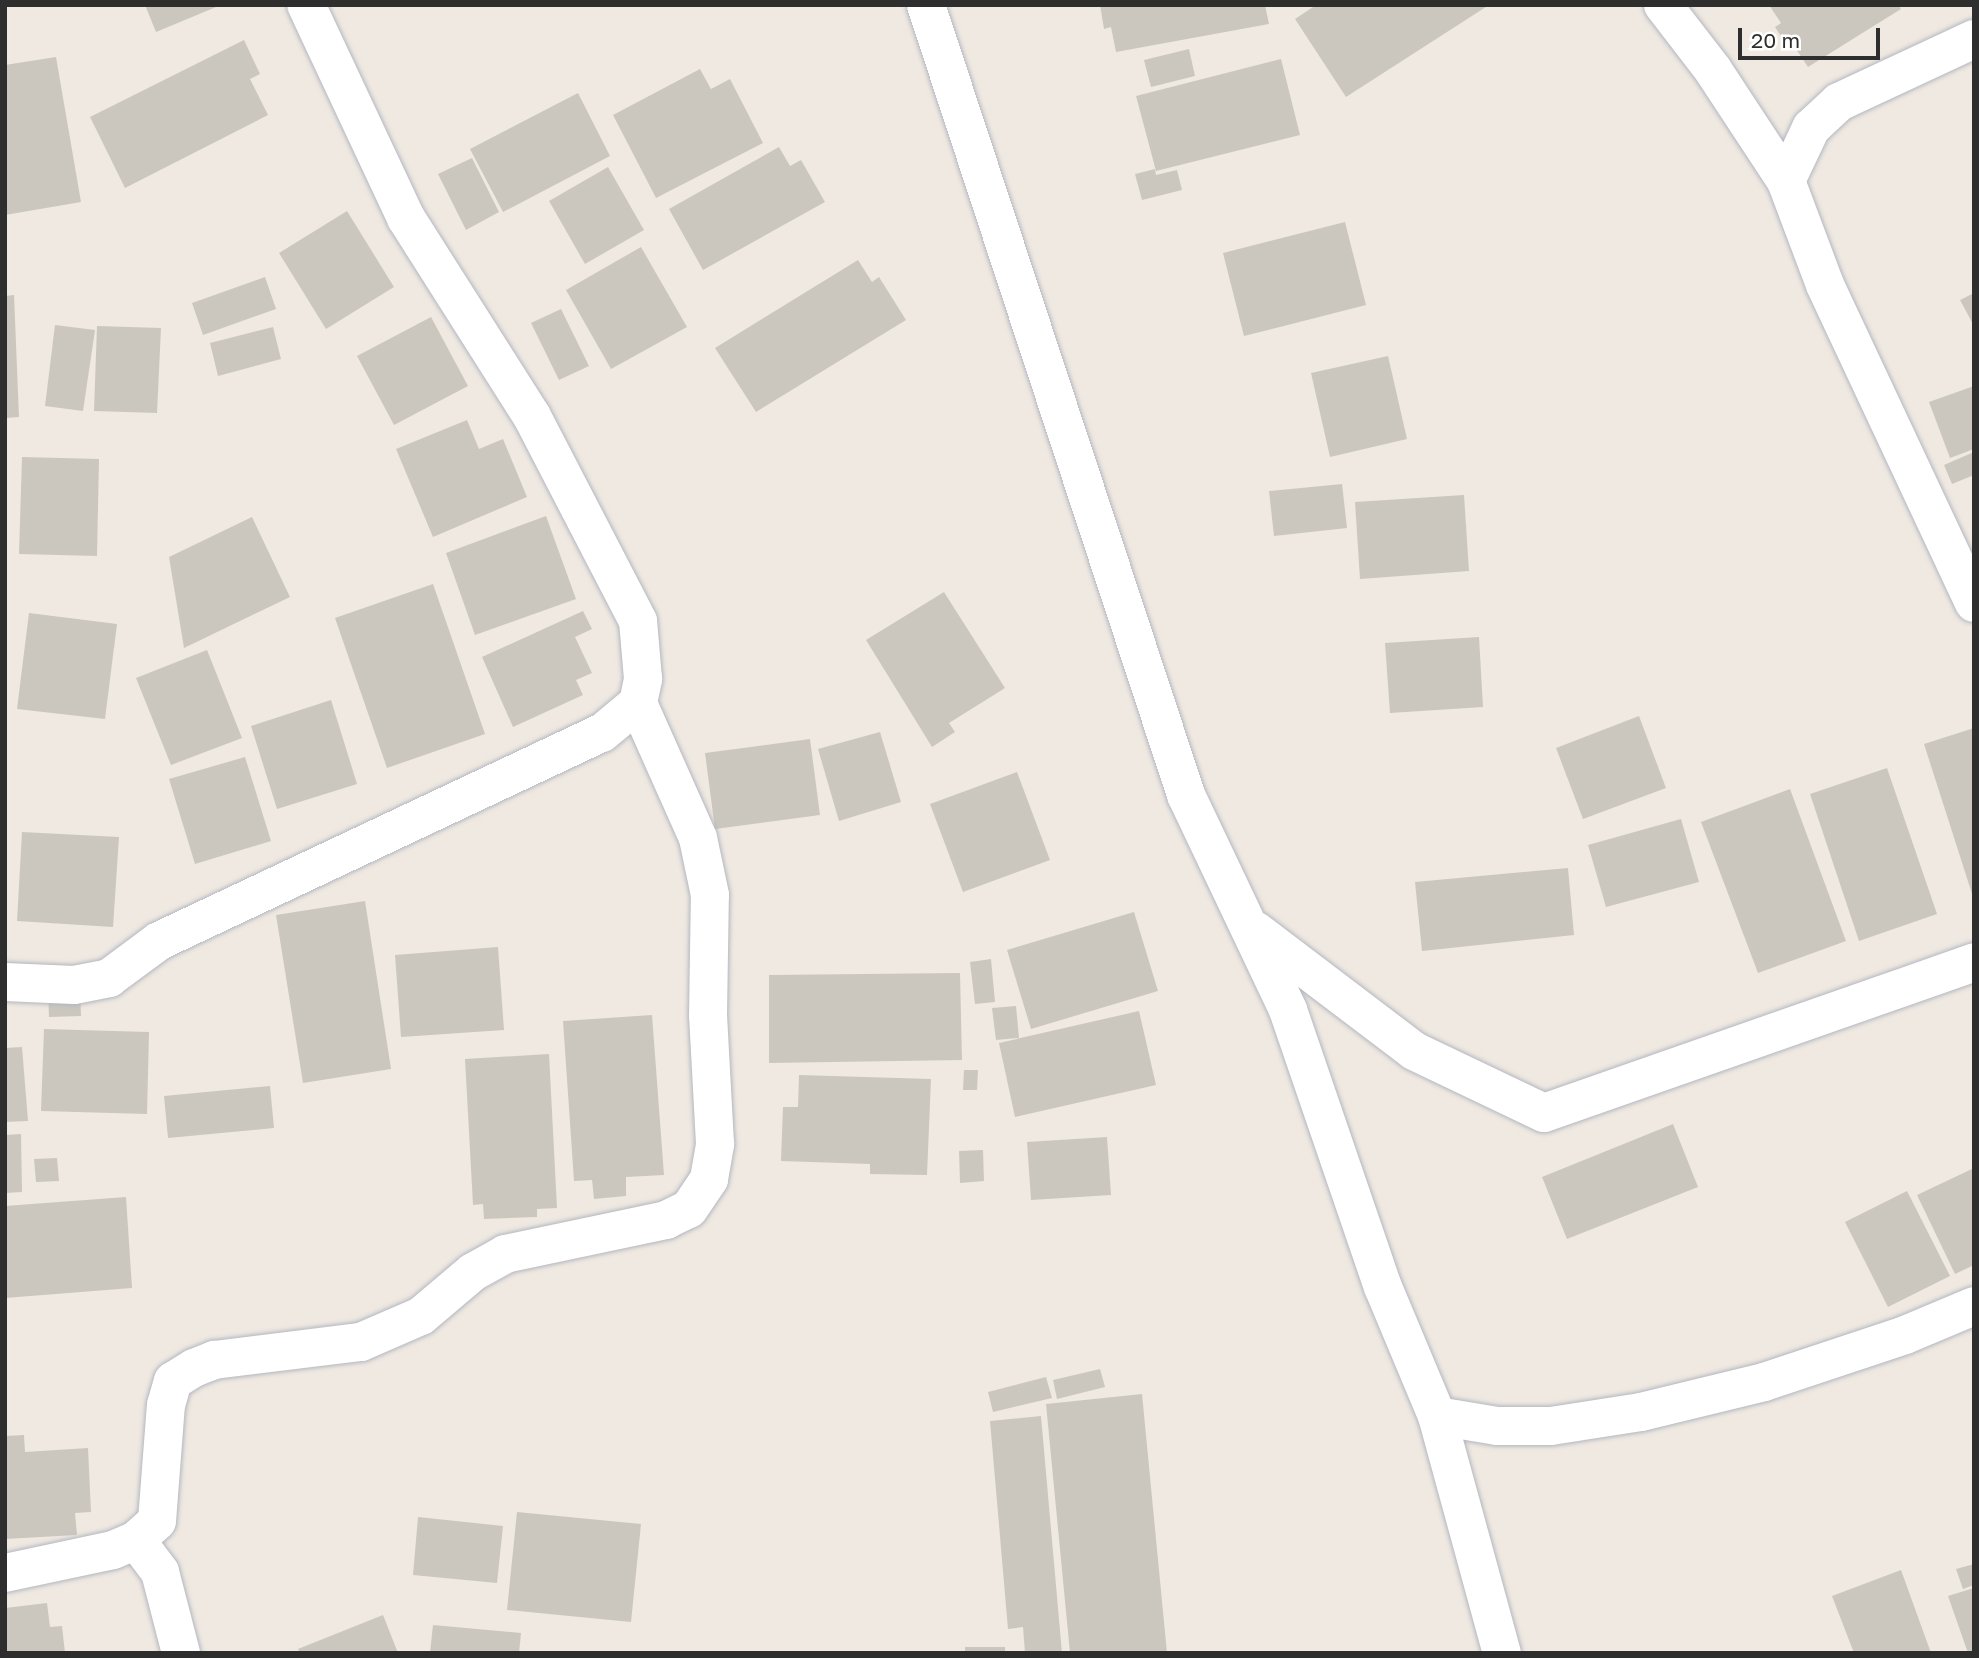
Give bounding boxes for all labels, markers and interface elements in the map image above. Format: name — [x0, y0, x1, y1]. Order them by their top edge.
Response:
scale bar — [1741, 14, 1883, 58]
text: 20 m — [1751, 27, 1800, 53]

